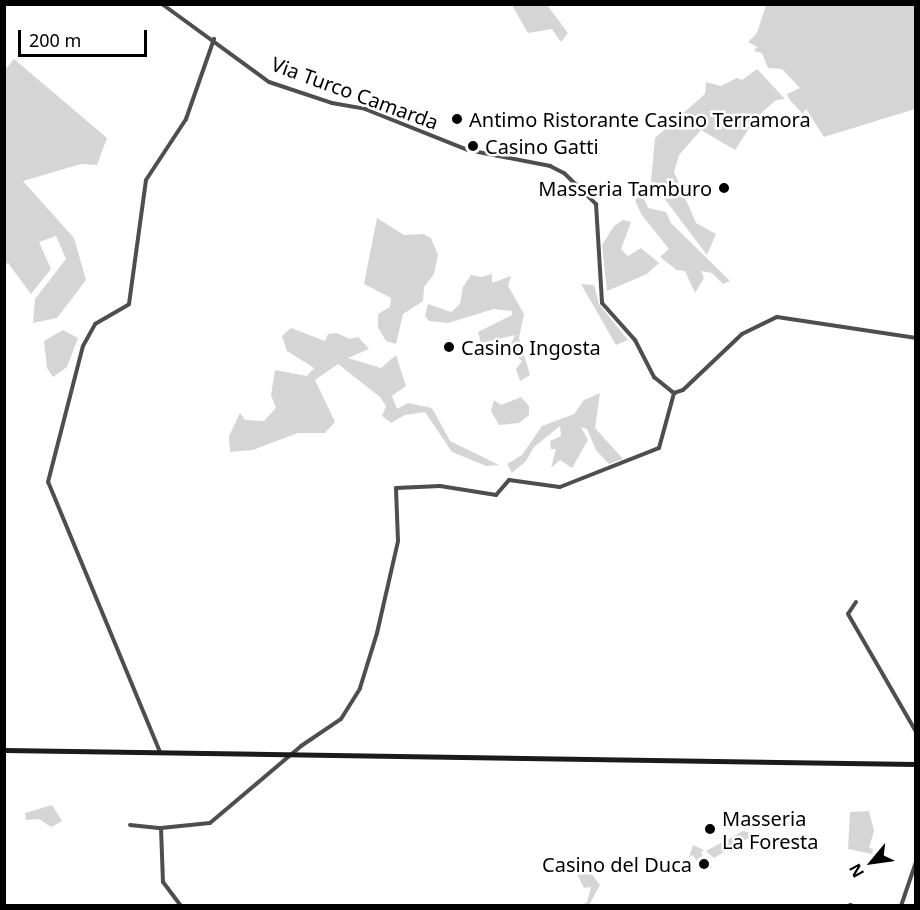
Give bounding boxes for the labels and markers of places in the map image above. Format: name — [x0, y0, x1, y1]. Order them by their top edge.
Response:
place label: Antimo Ristorante Casino Terramora — [469, 107, 811, 131]
marker: Antimo Ristorante Casino Terramora — [450, 112, 464, 126]
place label: Casino Gatti — [485, 134, 599, 158]
marker: Casino Gatti — [466, 139, 480, 153]
place label: Masseria Tamburo — [538, 176, 712, 200]
marker: Masseria Tamburo — [717, 181, 731, 195]
place label: Casino Ingosta — [461, 335, 601, 359]
marker: Casino Ingosta — [442, 340, 456, 354]
place label: Masseria La Foresta — [722, 806, 819, 853]
marker: Masseria La Foresta — [703, 822, 717, 836]
place label: Casino del Duca — [542, 852, 692, 876]
marker: Casino del Duca — [697, 857, 711, 871]

